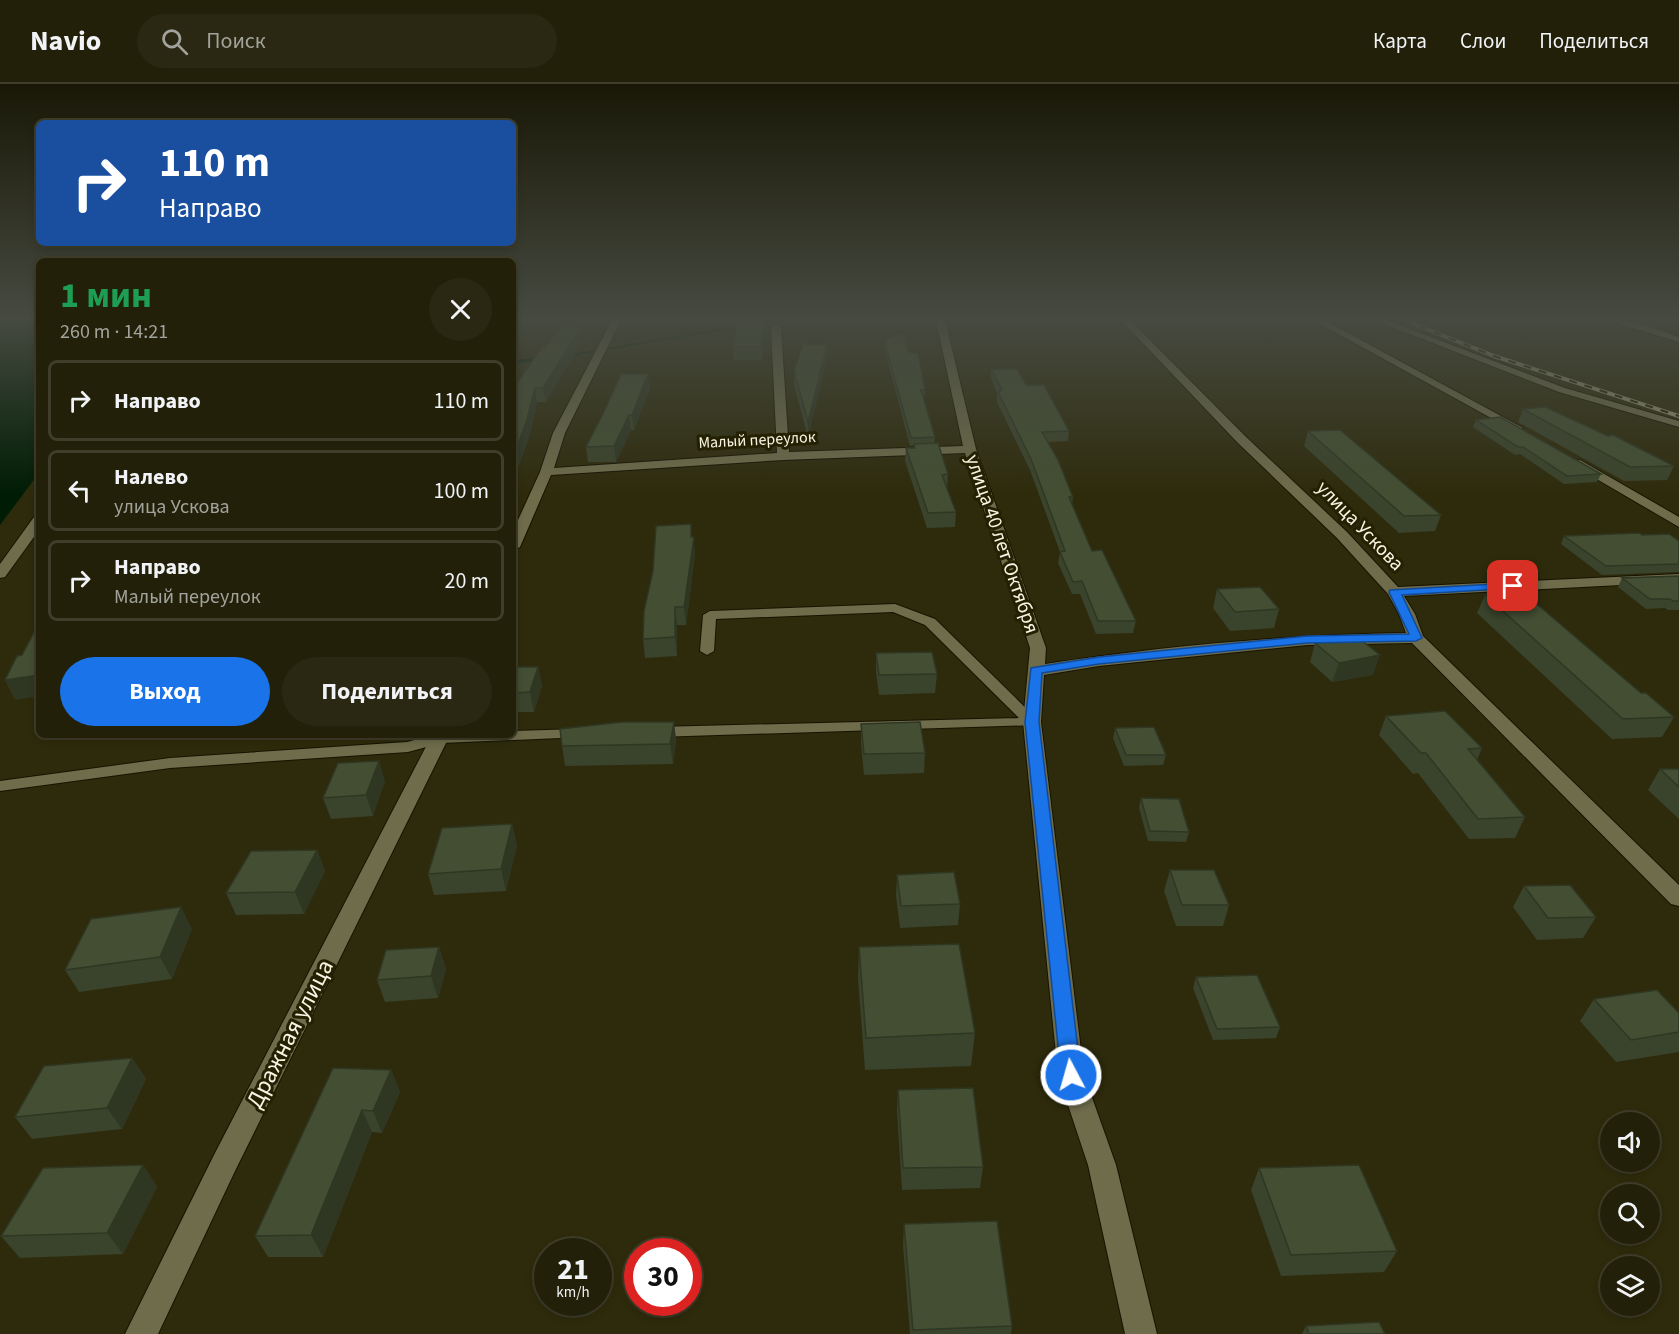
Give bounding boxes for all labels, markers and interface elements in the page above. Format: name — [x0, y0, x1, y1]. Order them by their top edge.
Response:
search box — [137, 14, 557, 68]
text: Navio — [30, 21, 101, 61]
icon: search — [158, 25, 191, 58]
text: Поиск — [206, 25, 266, 57]
text: Карта — [1373, 26, 1427, 56]
text: Слои — [1460, 26, 1506, 56]
text: Поделиться — [1539, 26, 1649, 56]
text: 110 m — [159, 133, 270, 193]
icon: right — [60, 144, 138, 222]
text: Направо — [159, 189, 262, 228]
text: 1 мин — [60, 270, 152, 321]
button: close — [429, 278, 492, 341]
text: 260 m · 14:21 — [60, 318, 168, 346]
icon: right — [63, 384, 96, 417]
text: Направо — [114, 385, 201, 417]
text: 110 m — [434, 385, 489, 417]
street label: Малый переулок — [698, 426, 816, 454]
street label: улица 40 лет Октября — [958, 451, 1046, 637]
text: Налево — [114, 461, 188, 493]
icon: left — [63, 474, 96, 507]
text: 100 m — [434, 475, 489, 507]
street label: улица Ускова — [1310, 475, 1410, 577]
text: улица Ускова — [114, 493, 230, 521]
text: Направо — [114, 551, 201, 583]
pin — [1487, 560, 1538, 611]
icon: right — [63, 564, 96, 597]
text: 20 m — [444, 565, 489, 597]
icon: arrive — [1496, 569, 1529, 602]
text: Малый переулок — [114, 583, 261, 611]
button: Выход — [60, 657, 270, 726]
button: Поделиться — [282, 657, 492, 726]
street label: Дражная улица — [237, 953, 343, 1115]
position arrow — [1039, 1043, 1103, 1107]
map controls — [1600, 1112, 1660, 1316]
button: sound — [1600, 1112, 1660, 1172]
button: search — [1600, 1184, 1660, 1244]
speed limit sign: 30 — [624, 1238, 702, 1316]
text: 21 — [557, 1248, 589, 1291]
button: layers — [1600, 1256, 1660, 1316]
text: km/h — [556, 1282, 590, 1303]

